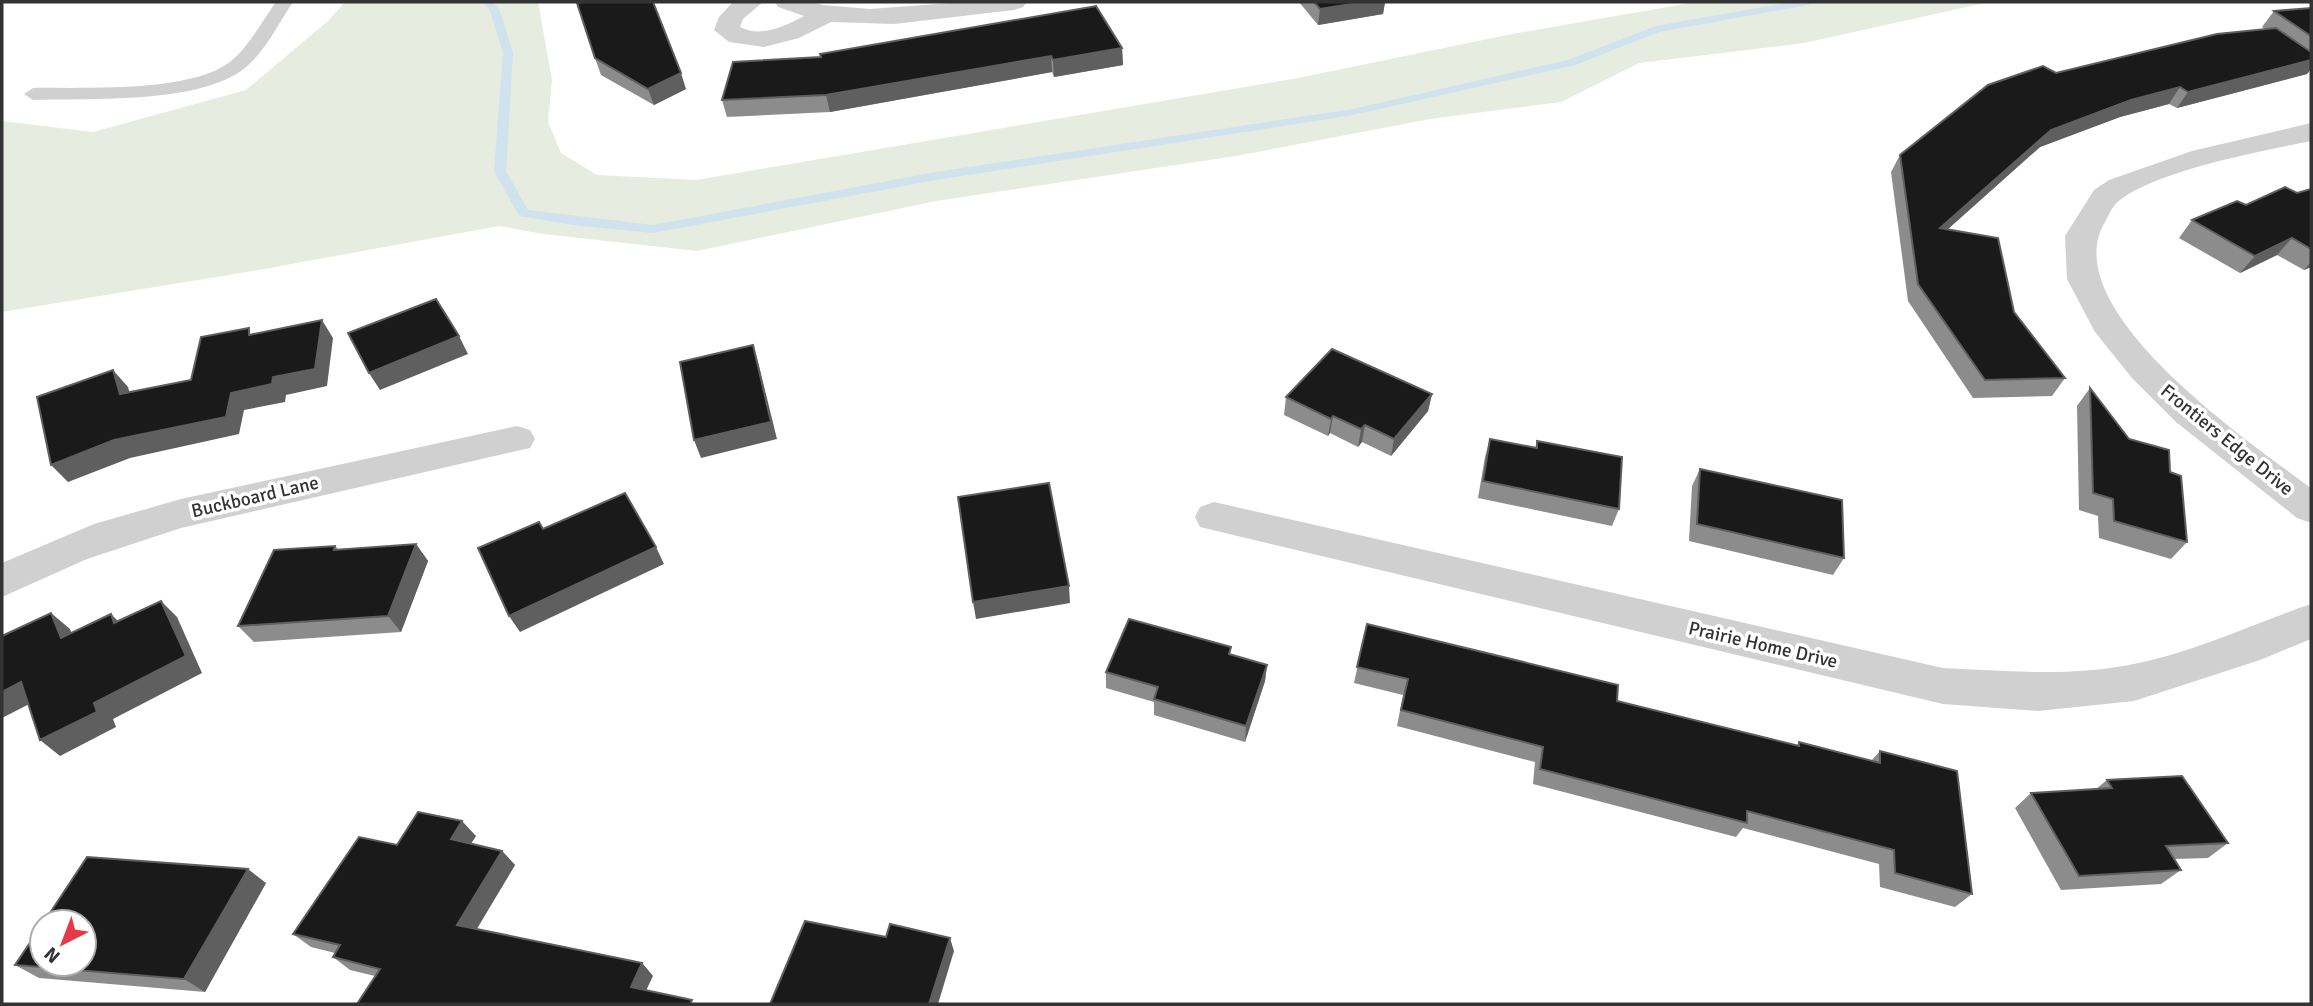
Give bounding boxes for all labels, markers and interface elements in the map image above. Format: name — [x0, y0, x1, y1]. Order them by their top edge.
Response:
street label: Frontiers Edge Drive — [2156, 379, 2298, 501]
street label: Buckboard Lane — [189, 471, 321, 523]
street label: Prairie Home Drive — [1686, 616, 1840, 674]
north arrow — [28, 908, 98, 978]
text: N — [39, 942, 65, 968]

